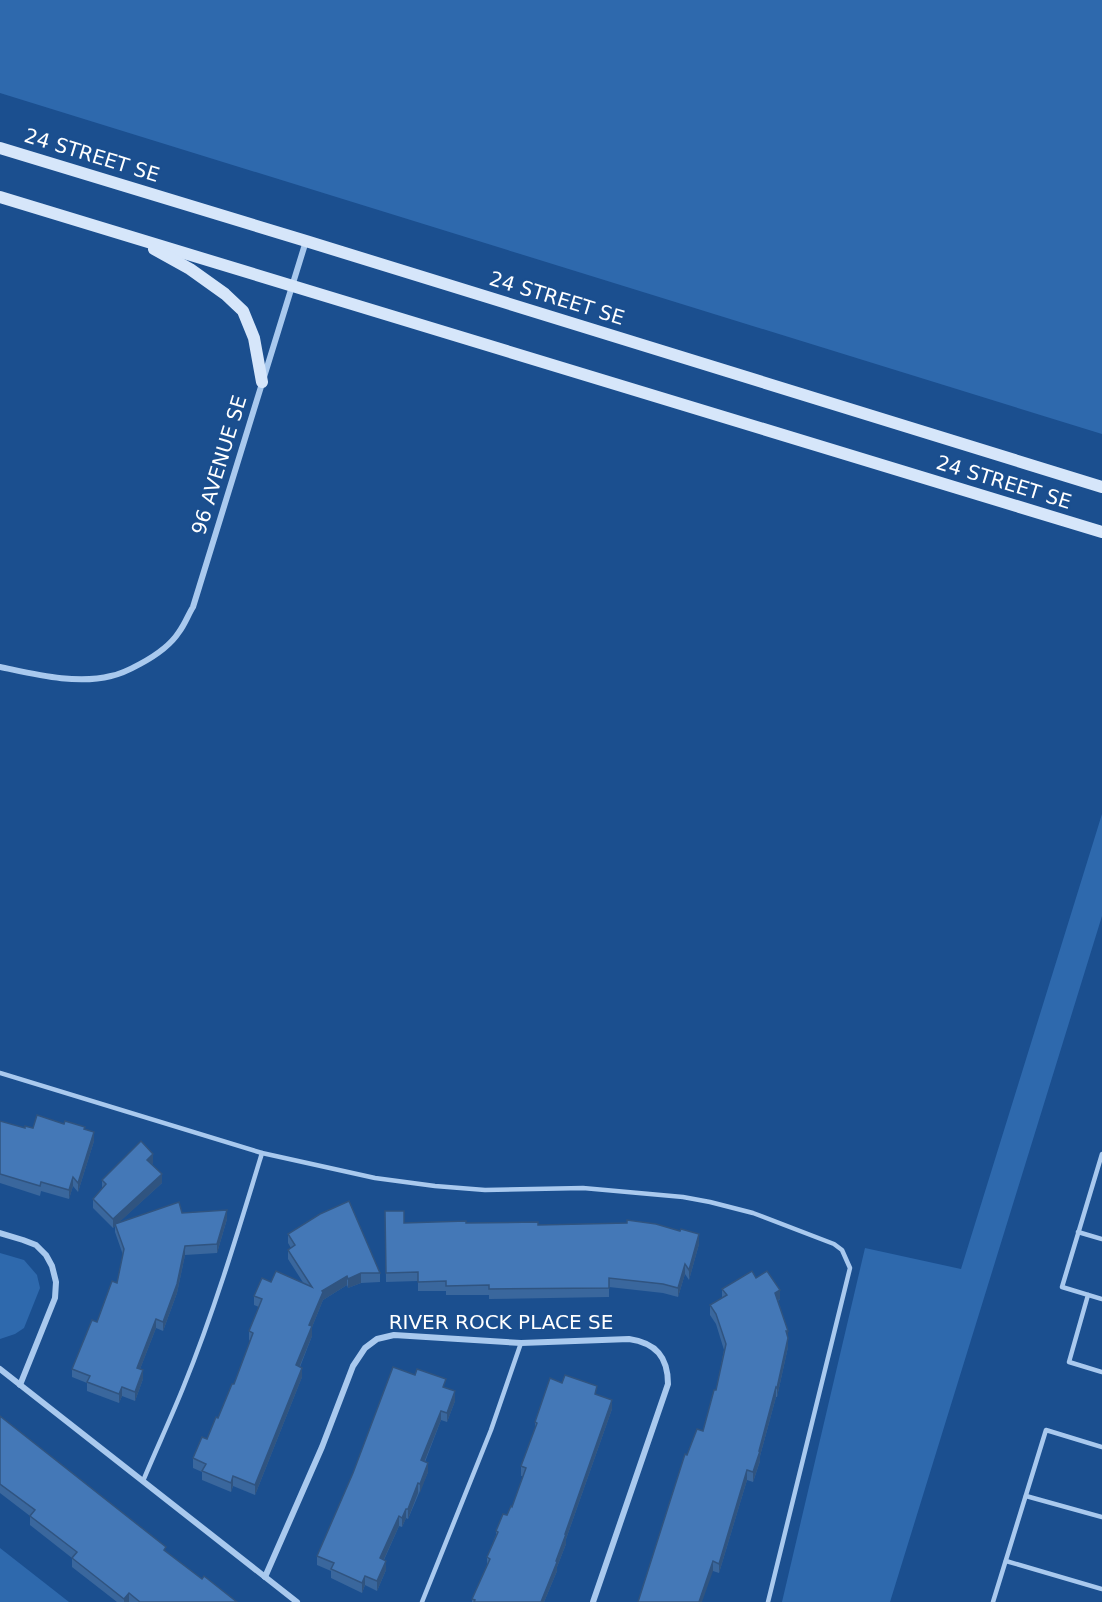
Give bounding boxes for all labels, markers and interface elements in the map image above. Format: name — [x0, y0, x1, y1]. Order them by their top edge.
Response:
street label: 24 STREET SE — [22, 123, 162, 187]
street label: 24 STREET SE — [487, 266, 627, 330]
street label: 96 AVENUE SE — [186, 392, 252, 538]
street label: 24 STREET SE — [934, 450, 1074, 514]
street label: RIVER ROCK PLACE SE — [389, 1310, 613, 1334]

